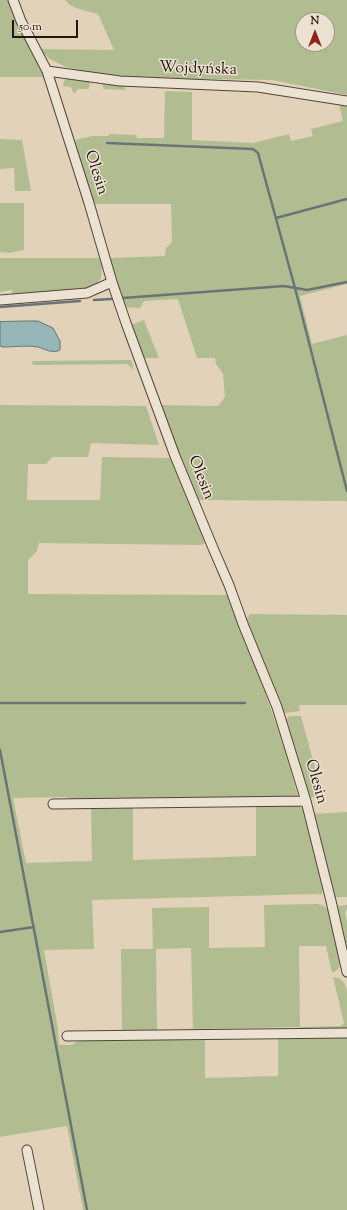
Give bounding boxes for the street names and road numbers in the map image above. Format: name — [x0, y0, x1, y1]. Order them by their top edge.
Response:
street label: Wojdyńska — [159, 59, 237, 81]
street label: Olesin — [79, 148, 111, 198]
street label: Olesin — [183, 453, 217, 503]
street label: Olesin — [299, 757, 331, 807]

